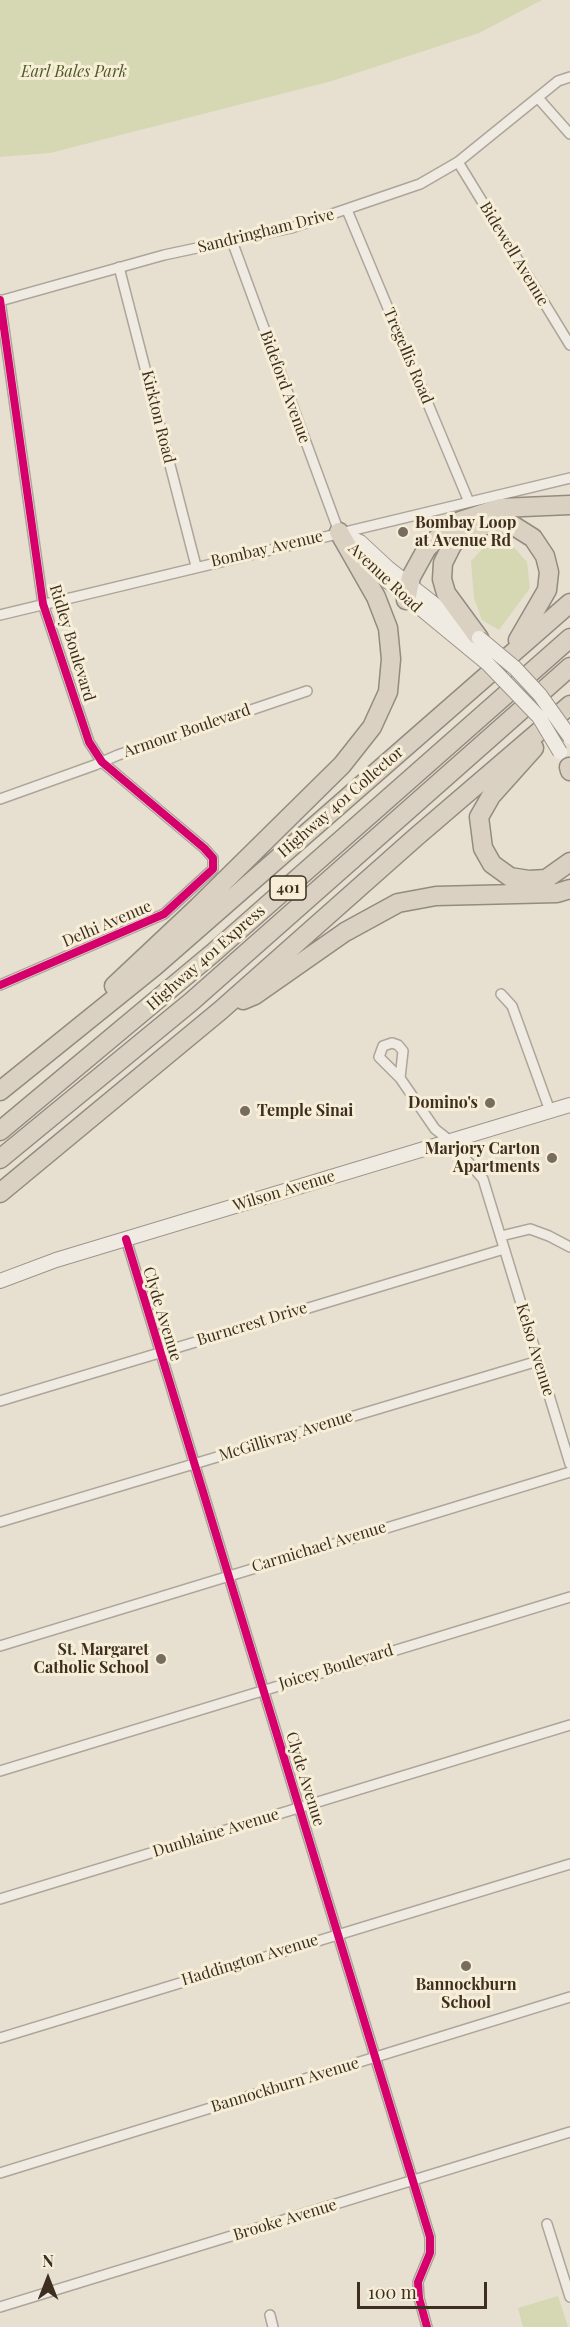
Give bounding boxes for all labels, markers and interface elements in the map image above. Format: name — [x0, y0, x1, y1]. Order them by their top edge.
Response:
park label: Earl Bales Park — [21, 62, 127, 82]
street label: Bidewell Avenue — [475, 198, 553, 310]
street label: Sandringham Drive — [196, 205, 336, 257]
street label: Tregellis Road — [379, 305, 437, 407]
street label: Bideford Avenue — [256, 328, 314, 446]
street label: Kirkton Road — [137, 369, 179, 465]
place label: Bombay Loop at Avenue Rd — [415, 513, 516, 551]
marker: Bombay Loop at Avenue Rd — [396, 525, 410, 539]
street label: Bombay Avenue — [209, 527, 325, 571]
street label: Avenue Road — [344, 539, 426, 617]
street label: Ridley Boulevard — [45, 582, 99, 704]
street label: Armour Boulevard — [121, 700, 253, 762]
street label: Highway 401 Collector — [274, 742, 408, 862]
road number: 401 — [270, 876, 306, 900]
street label: Delhi Avenue — [59, 897, 155, 951]
street label: Highway 401 Express — [143, 901, 269, 1015]
place label: Domino's — [408, 1093, 478, 1113]
marker: Domino's — [483, 1096, 497, 1110]
place label: Temple Sinai — [257, 1101, 353, 1121]
marker: Temple Sinai — [238, 1104, 252, 1118]
place label: Marjory Carton Apartments — [425, 1139, 540, 1177]
marker: Marjory Carton Apartments — [545, 1151, 559, 1165]
street label: Wilson Avenue — [231, 1166, 337, 1216]
street label: Clyde Avenue — [139, 1264, 185, 1364]
street label: Burncrest Drive — [194, 1298, 310, 1350]
street label: Kelso Avenue — [512, 1301, 558, 1399]
street label: McGillivray Avenue — [217, 1407, 355, 1465]
street label: Carmichael Avenue — [249, 1517, 389, 1577]
place label: St. Margaret Catholic School — [34, 1640, 149, 1678]
street label: Joicey Boulevard — [277, 1641, 395, 1693]
marker: St. Margaret Catholic School — [154, 1652, 168, 1666]
street label: Clyde Avenue — [282, 1729, 328, 1829]
street label: Dunblaine Avenue — [151, 1805, 281, 1861]
street label: Haddington Avenue — [179, 1930, 321, 1990]
marker: Bannockburn School — [459, 1959, 473, 1973]
place label: Bannockburn School — [415, 1975, 517, 2013]
street label: Bannockburn Avenue — [209, 2053, 361, 2117]
street label: Brooke Avenue — [231, 2195, 339, 2245]
north arrow — [18, 2249, 78, 2309]
text: N — [42, 2250, 54, 2271]
scale bar — [360, 2270, 490, 2308]
text: 100 m — [368, 2280, 417, 2304]

